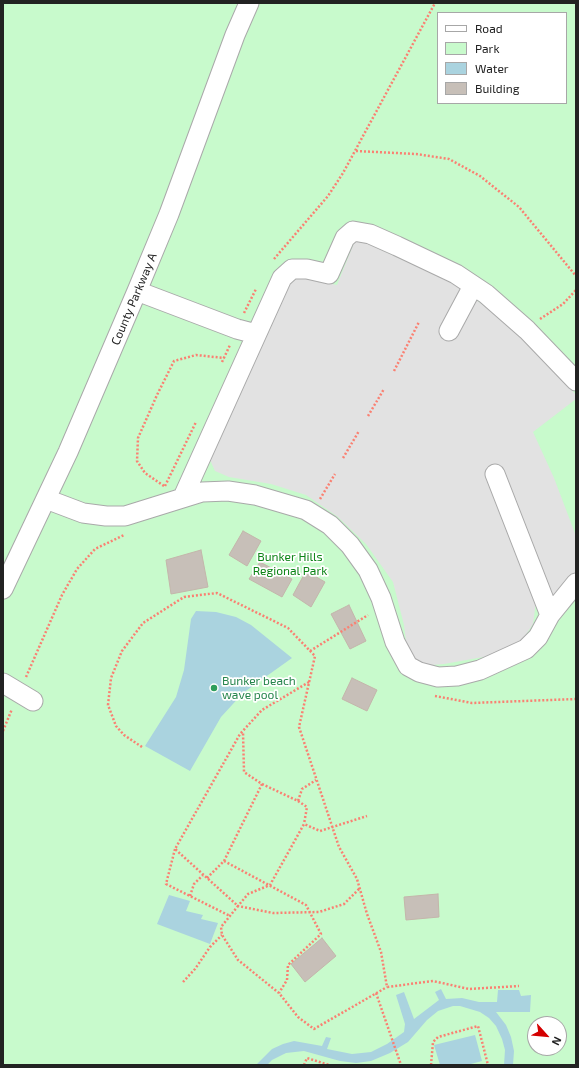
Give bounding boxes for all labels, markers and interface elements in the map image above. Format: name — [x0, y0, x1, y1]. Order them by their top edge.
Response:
legend — [437, 12, 567, 104]
text: Road — [475, 21, 503, 35]
text: Park — [475, 41, 500, 55]
text: Water — [475, 61, 509, 75]
text: Building — [475, 81, 519, 95]
street label: County Parkway A — [108, 251, 160, 347]
park label: Bunker Hills Regional Park — [253, 550, 327, 578]
place label: Bunker beach wave pool — [222, 674, 296, 702]
marker: Bunker beach wave pool — [209, 683, 219, 693]
north arrow — [527, 1016, 567, 1056]
text: N — [550, 1035, 565, 1048]

